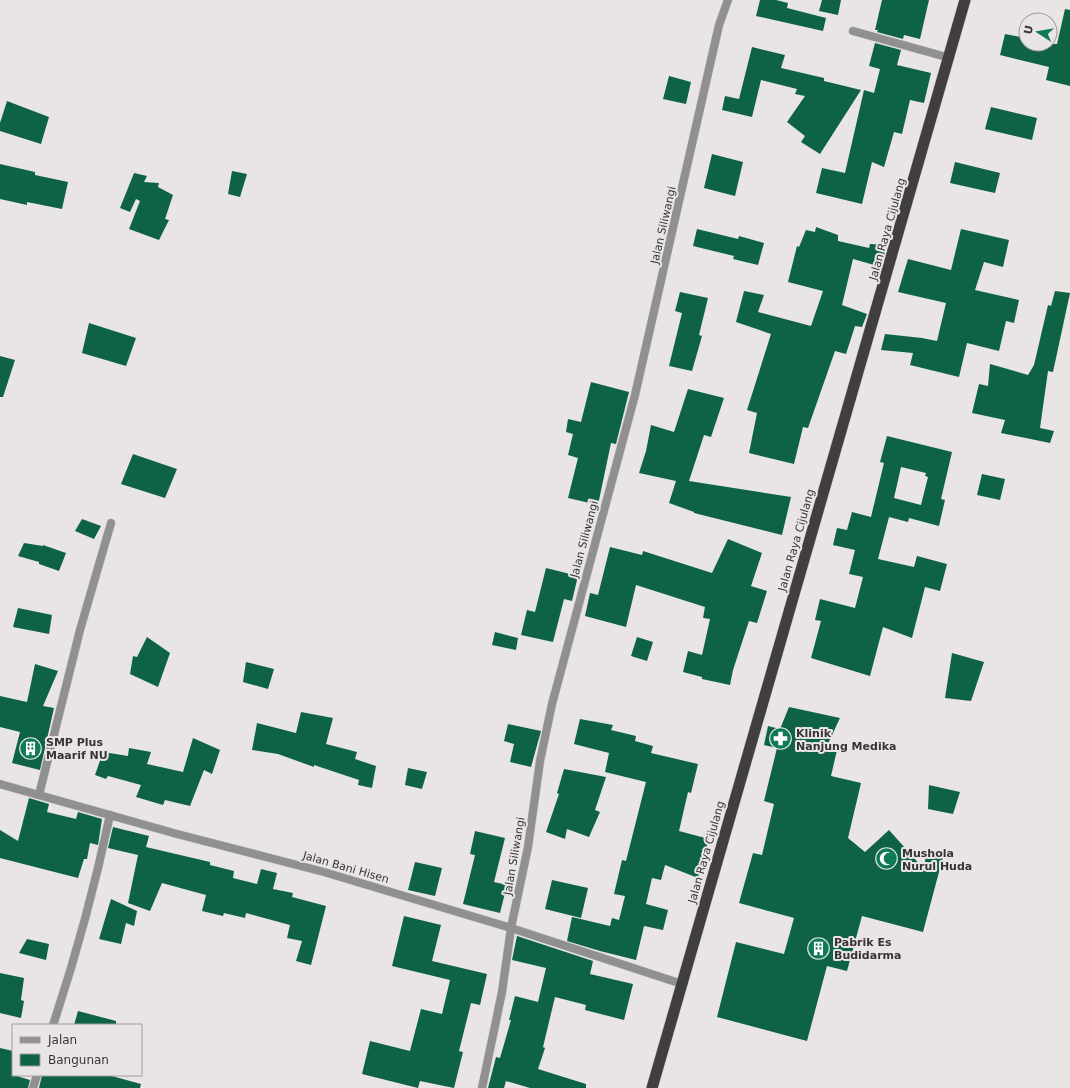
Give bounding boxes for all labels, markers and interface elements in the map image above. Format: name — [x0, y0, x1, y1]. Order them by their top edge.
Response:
north arrow — [1018, 12, 1058, 52]
text: U — [1021, 24, 1036, 36]
street label: Jalan Raya Cijulang — [866, 177, 908, 283]
street label: Jalan Siliwangi — [648, 185, 679, 266]
street label: Jalan Raya Cijulang — [775, 488, 817, 594]
street label: Jalan Siliwangi — [568, 499, 601, 580]
pharmacy icon: Klinik Nanjung Medika — [768, 726, 794, 752]
place label: Klinik Nanjung Medika — [796, 727, 896, 753]
building icon: SMP Plus Maarif NU — [17, 735, 43, 761]
place label: SMP Plus Maarif NU — [46, 736, 108, 762]
street label: Jalan Raya Cijulang — [685, 800, 727, 906]
street label: Jalan Siliwangi — [501, 816, 528, 897]
mosque icon: Mushola Nurul Huda — [874, 846, 900, 872]
place label: Mushola Nurul Huda — [902, 847, 972, 873]
street label: Jalan Bani Hisen — [300, 849, 390, 886]
building icon: Pabrik Es Budidarma — [806, 935, 832, 961]
place label: Pabrik Es Budidarma — [834, 936, 901, 962]
legend — [12, 1024, 142, 1076]
text: Jalan — [47, 1033, 77, 1047]
text: Bangunan — [48, 1053, 109, 1067]

